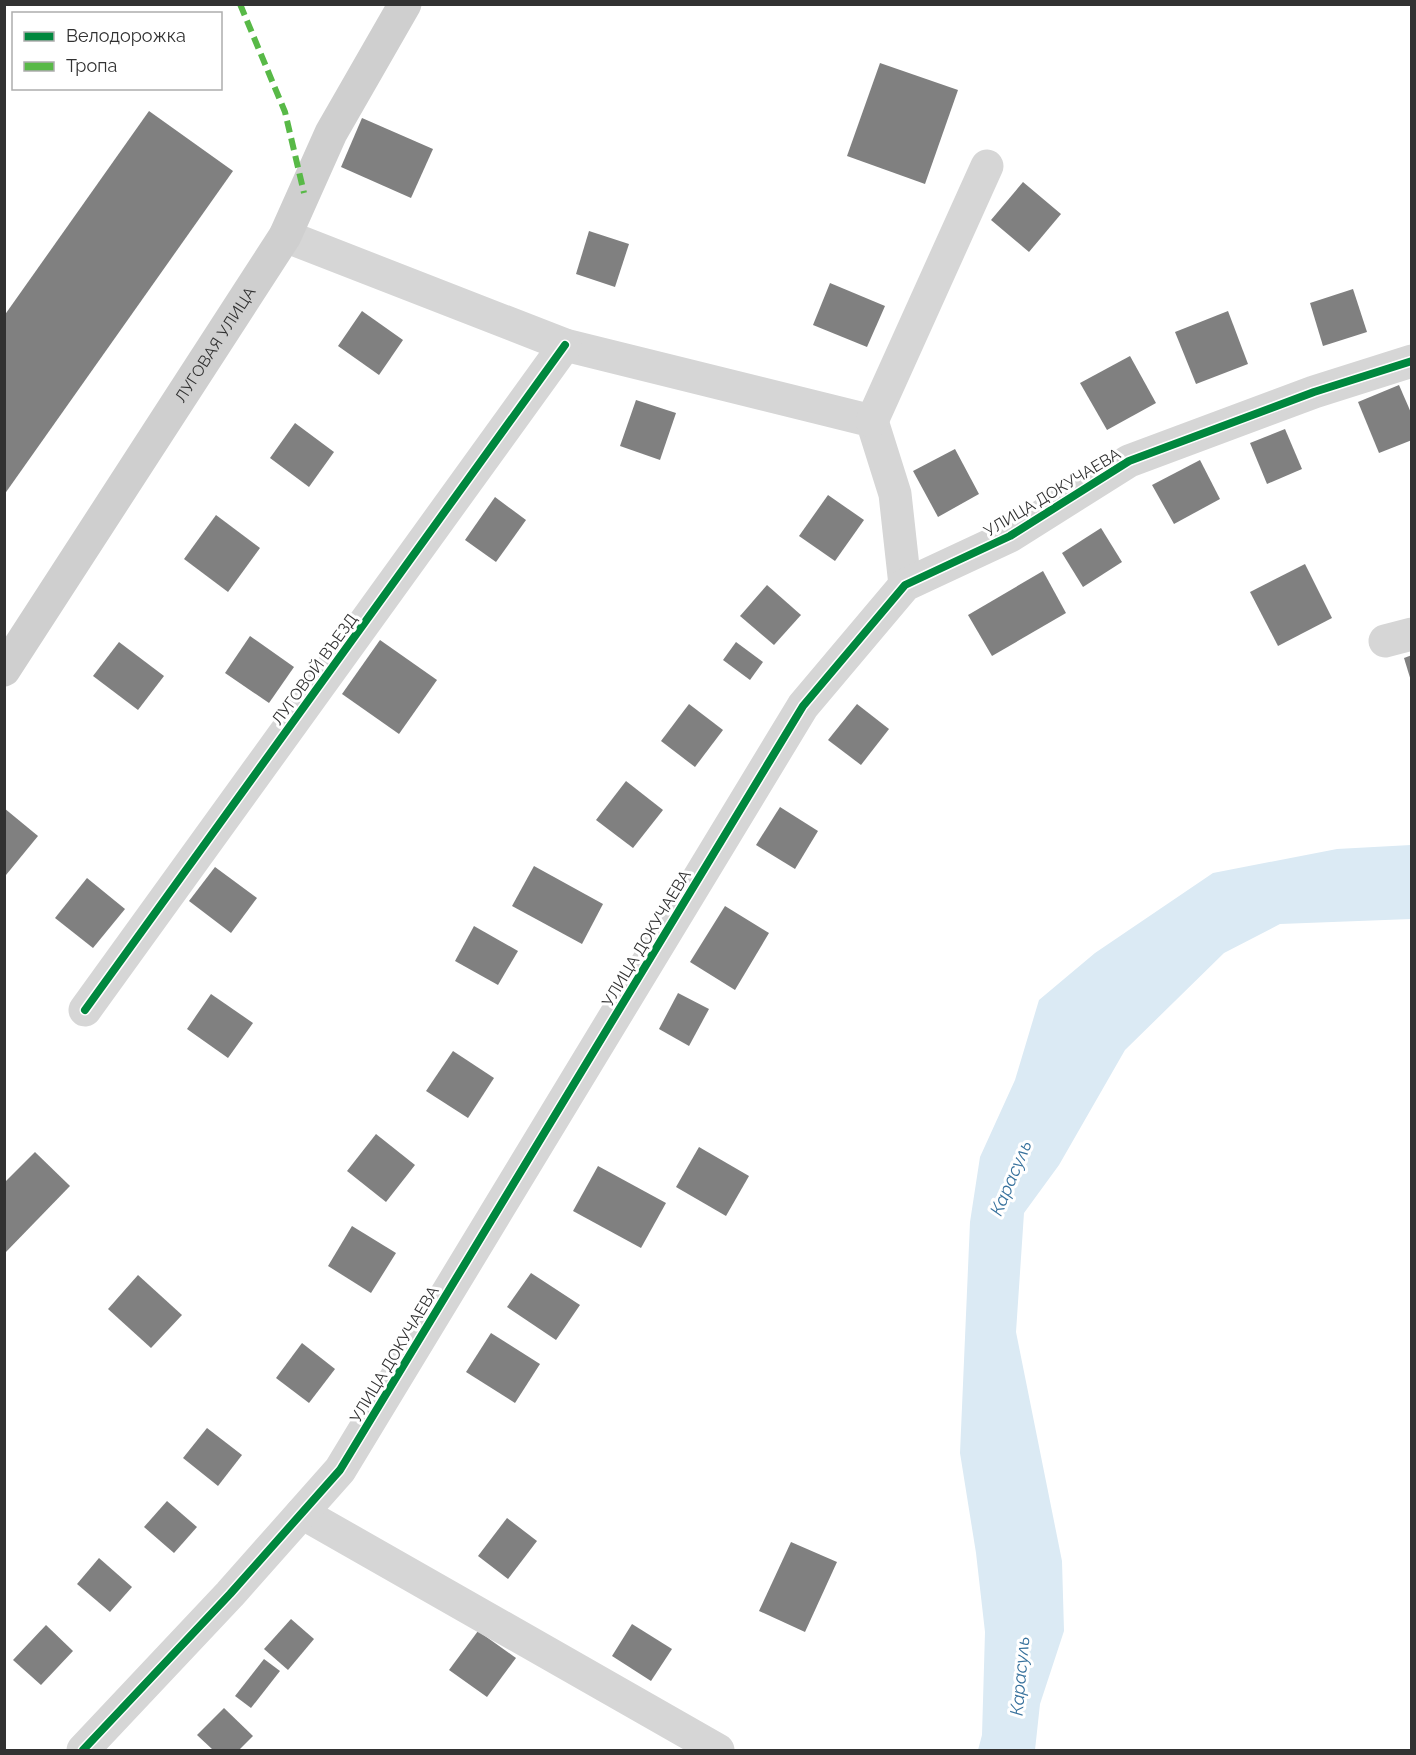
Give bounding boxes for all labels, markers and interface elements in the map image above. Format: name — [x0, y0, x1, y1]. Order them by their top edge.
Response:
legend — [12, 12, 222, 90]
text: Велодорожка — [66, 25, 186, 46]
text: Тропа — [66, 55, 117, 76]
street label: ЛУГОВАЯ УЛИЦА — [171, 283, 260, 406]
street label: УЛИЦА ДОКУЧАЕВА — [981, 444, 1124, 541]
street label: ЛУГОВОЙ ВЪЕЗД — [268, 610, 361, 729]
street label: УЛИЦА ДОКУЧАЕВА — [598, 866, 695, 1010]
water label: Карасуль — [985, 1137, 1036, 1219]
street label: УЛИЦА ДОКУЧАЕВА — [346, 1282, 443, 1426]
water label: Карасуль — [1006, 1635, 1033, 1717]

